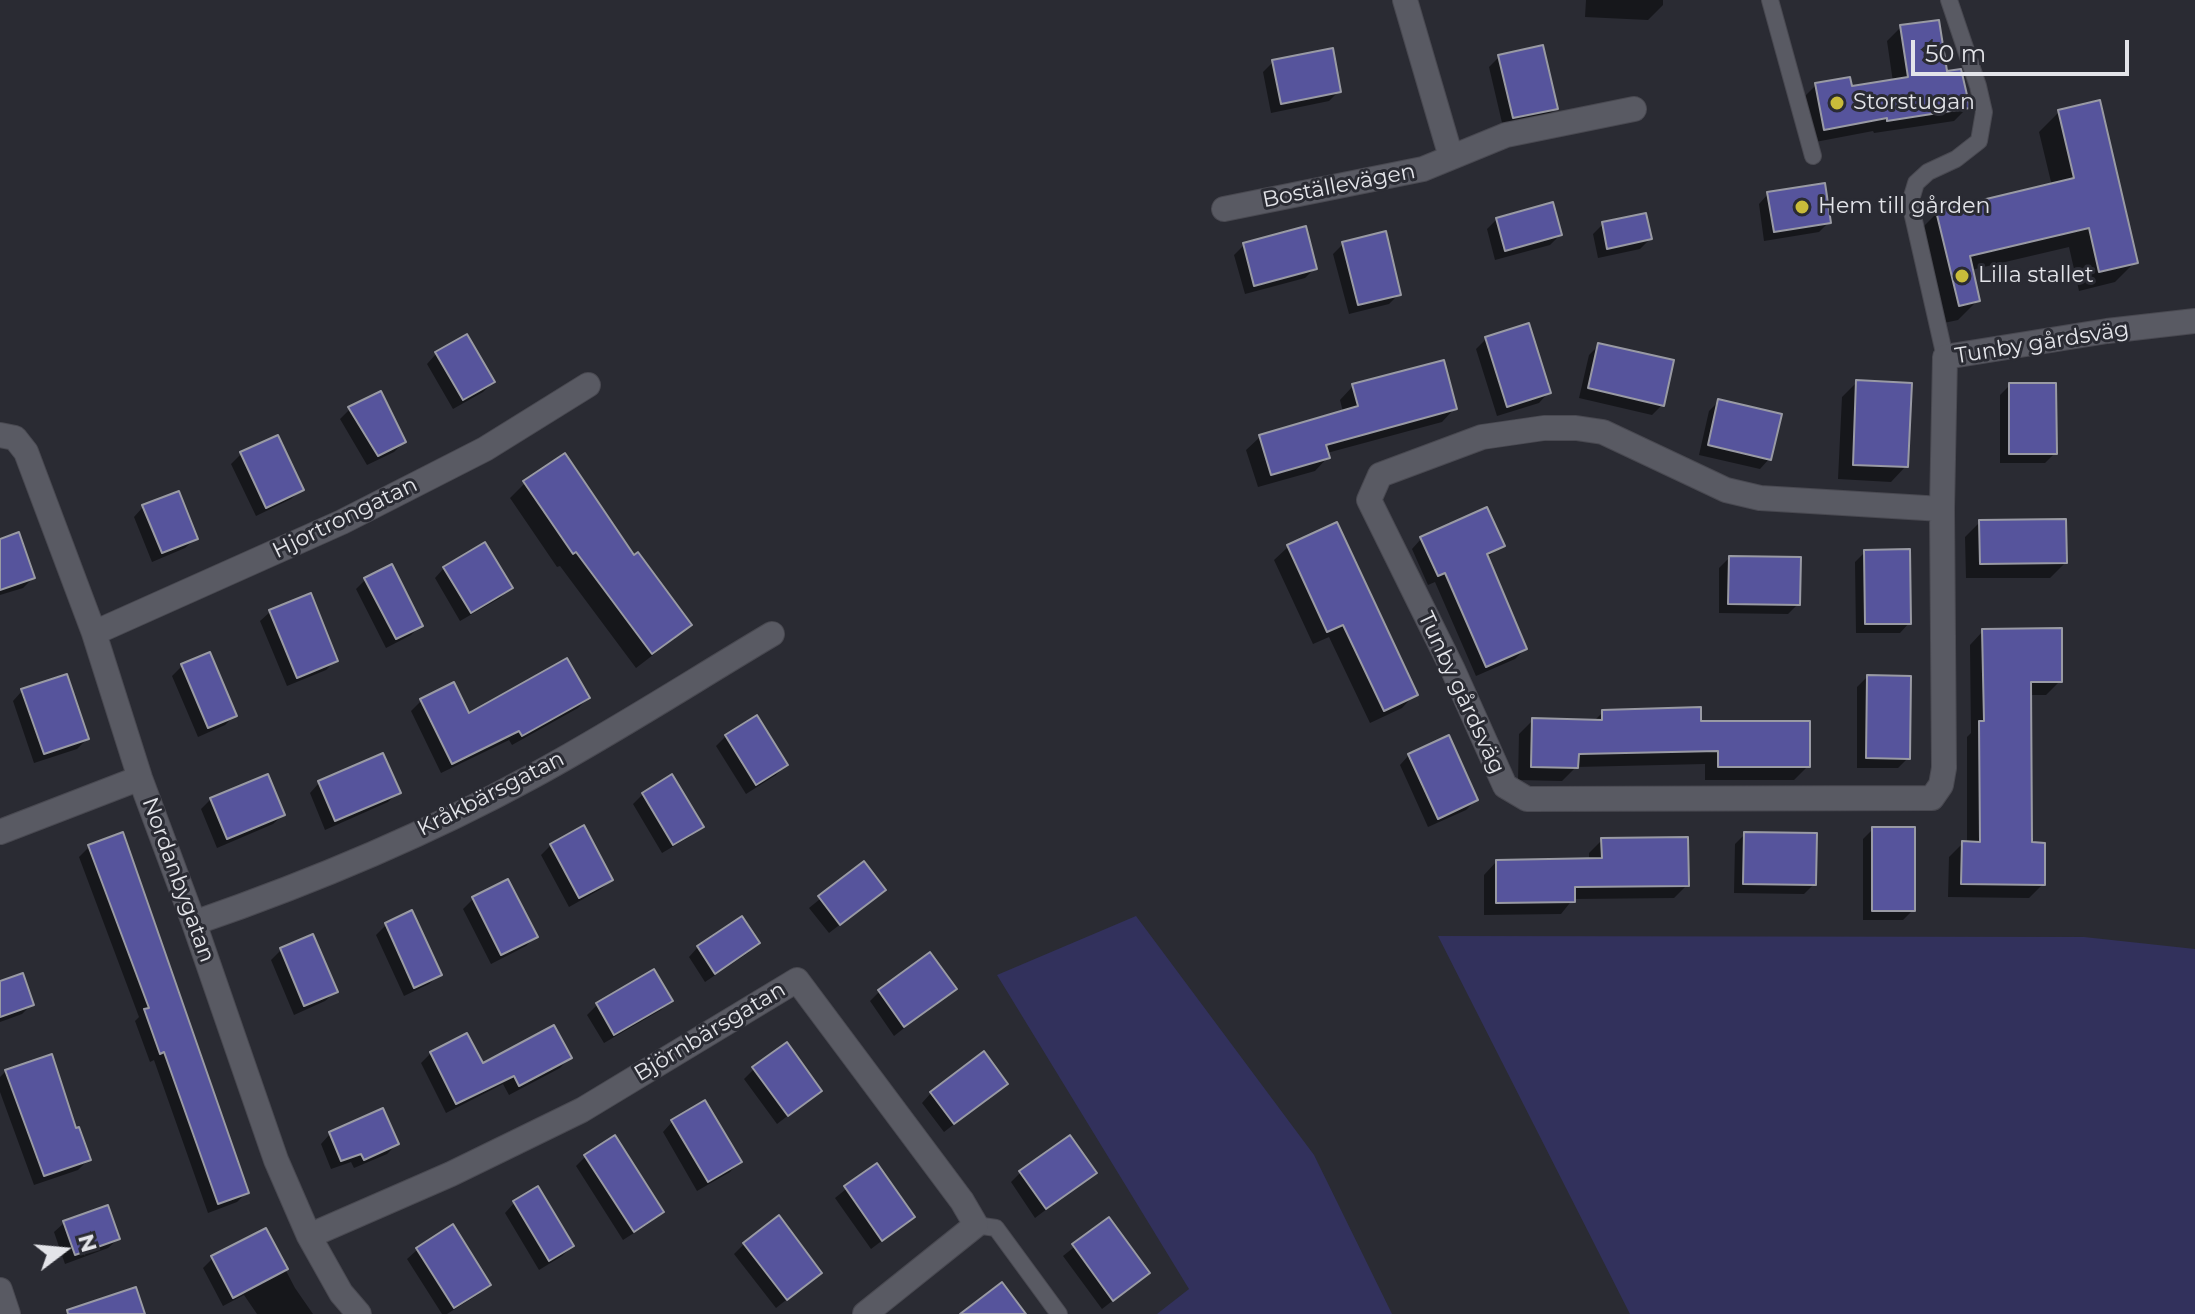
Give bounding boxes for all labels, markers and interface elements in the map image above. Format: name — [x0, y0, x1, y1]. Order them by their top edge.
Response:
scale bar — [1915, 24, 2133, 74]
text: 50 m — [1925, 39, 1986, 68]
place label: Storstugan — [1853, 90, 1975, 116]
marker: Storstugan — [1828, 94, 1846, 112]
street label: Boställevägen — [1260, 158, 1418, 214]
place label: Hem till gården — [1818, 194, 1990, 220]
marker: Hem till gården — [1793, 198, 1811, 216]
place label: Lilla stallet — [1978, 263, 2094, 289]
marker: Lilla stallet — [1953, 267, 1971, 285]
street label: Tunby gårdsväg — [1953, 316, 2131, 370]
street label: Hjortrongatan — [268, 472, 422, 564]
street label: Tunby gårdsväg — [1412, 608, 1510, 778]
street label: Kråkbärsgatan — [413, 746, 569, 842]
street label: Nordanbygatan — [136, 794, 220, 966]
street label: Björnbärsgatan — [630, 976, 790, 1088]
north arrow — [24, 1210, 104, 1290]
text: N — [72, 1231, 103, 1256]

